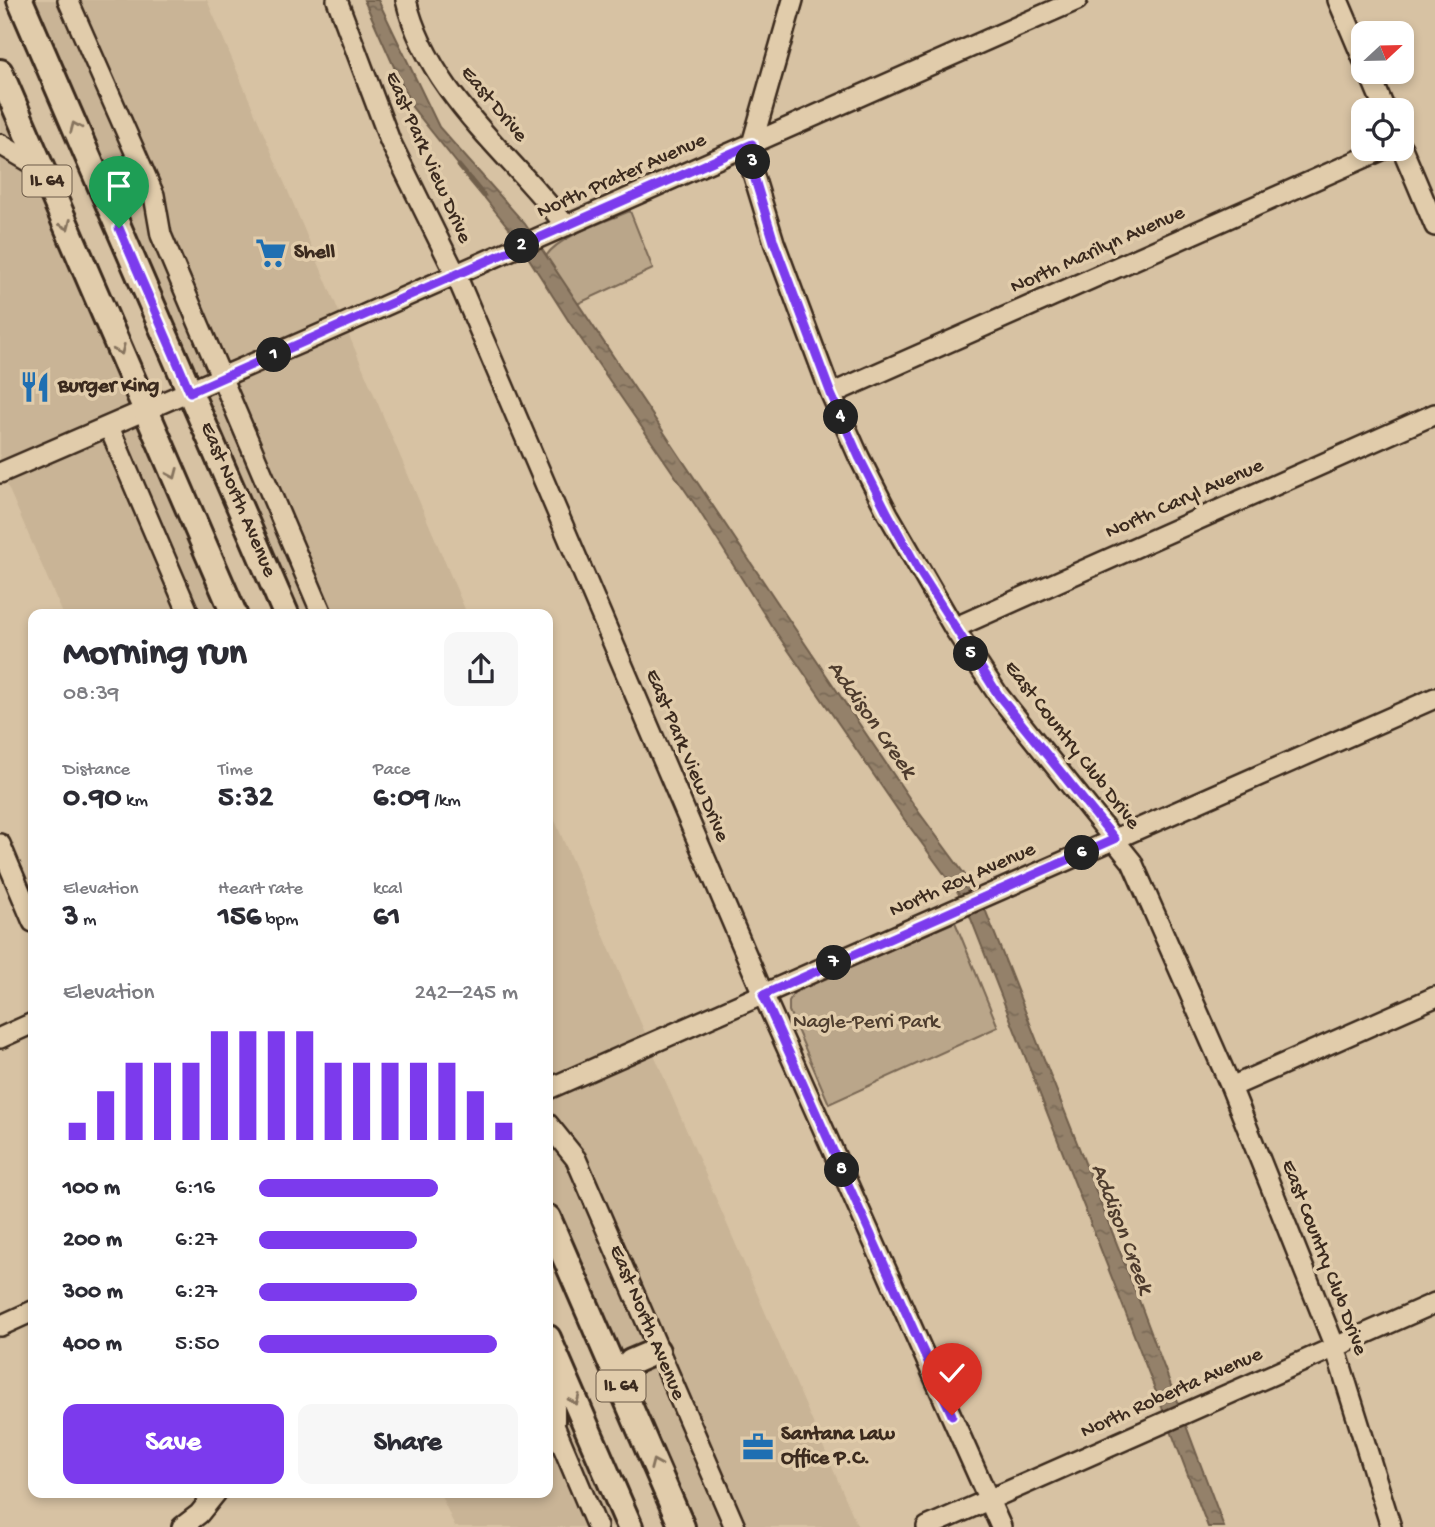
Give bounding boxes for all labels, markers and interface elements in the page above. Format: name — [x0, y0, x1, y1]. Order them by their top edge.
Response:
north arrow — [1351, 21, 1414, 84]
map controls — [1351, 21, 1414, 161]
street label: East Drive — [454, 62, 533, 149]
street label: East Park View Drive — [378, 68, 477, 249]
button: locate — [1351, 98, 1414, 161]
one-way arrow — [69, 122, 83, 134]
street label: North Prater Avenue — [534, 128, 712, 226]
pin: 3 — [736, 144, 770, 180]
text: 3 — [748, 150, 757, 173]
pin — [89, 156, 149, 228]
road number: IL 64 — [22, 166, 72, 196]
icon: arrive — [100, 167, 138, 205]
street label: North Marilyn Avenue — [1007, 201, 1190, 301]
one-way arrow — [58, 218, 72, 230]
pin: 2 — [504, 229, 540, 264]
text: 2 — [517, 234, 526, 257]
supermarket icon: Shell — [254, 236, 288, 270]
place label: Shell — [294, 241, 335, 266]
pin: 1 — [256, 338, 292, 372]
one-way arrow — [112, 343, 126, 355]
text: 1 — [270, 343, 277, 366]
restaurant icon: Burger King — [18, 370, 52, 404]
place label: Burger King — [57, 375, 159, 400]
pin: 4 — [824, 400, 858, 434]
text: 4 — [836, 405, 845, 428]
street label: East North Avenue — [193, 419, 281, 582]
street label: North Caryl Avenue — [1102, 453, 1269, 546]
one-way arrow — [165, 466, 179, 479]
button: share — [444, 632, 518, 706]
text: Morning run — [63, 633, 247, 677]
pin: 5 — [954, 636, 988, 672]
text: 5 — [966, 642, 976, 665]
water label: Addison Creek — [821, 656, 923, 786]
street label: East Country Club Drive — [997, 657, 1145, 836]
street label: East Park View Drive — [638, 666, 734, 847]
text: 08:39 — [63, 681, 119, 708]
text: Distance — [63, 759, 130, 782]
text: Time — [218, 759, 253, 782]
text: Pace — [373, 759, 410, 782]
text: 0.90 — [63, 782, 122, 817]
text: 5:32 — [218, 782, 273, 817]
text: 6:09 — [373, 782, 430, 817]
text: km — [122, 790, 148, 813]
text: /km — [430, 790, 461, 813]
pin: 6 — [1064, 836, 1100, 870]
street label: North Roy Avenue — [886, 837, 1041, 924]
text: 6 — [1077, 841, 1086, 864]
text: Elevation — [63, 878, 139, 901]
text: Heart rate — [218, 878, 303, 901]
text: kcal — [373, 878, 403, 901]
text: 3 — [63, 901, 79, 936]
text: 156 — [218, 901, 261, 936]
text: 61 — [373, 901, 400, 936]
text: m — [79, 909, 97, 932]
text: bpm — [261, 909, 298, 932]
pin: 7 — [816, 946, 852, 981]
text: 7 — [829, 951, 838, 974]
text: Elevation — [63, 980, 154, 1007]
text: 242–245 m — [414, 980, 518, 1007]
park label: Nagle-Perri Park — [793, 1011, 942, 1036]
pin: 8 — [824, 1152, 860, 1188]
street label: East Country Club Drive — [1274, 1157, 1372, 1360]
text: 8 — [836, 1158, 847, 1181]
water label: Addison Creek — [1084, 1160, 1159, 1300]
text: 100 m — [63, 1175, 120, 1202]
text: 6:16 — [175, 1175, 215, 1202]
text: 200 m — [63, 1227, 122, 1254]
text: 6:27 — [175, 1227, 217, 1254]
street label: East North Avenue — [602, 1242, 690, 1405]
text: 300 m — [63, 1279, 123, 1306]
text: 6:27 — [175, 1279, 217, 1306]
text: 400 m — [63, 1331, 122, 1358]
text: 5:50 — [175, 1331, 219, 1358]
street label: North Roberta Avenue — [1077, 1342, 1268, 1445]
pin — [922, 1343, 982, 1415]
icon: check — [933, 1354, 971, 1392]
road number: IL 64 — [596, 1370, 646, 1402]
one-way arrow — [567, 1393, 581, 1405]
button: Save — [63, 1404, 284, 1484]
button: Share — [298, 1404, 518, 1484]
place label: Santana Law Office P.C. — [781, 1423, 896, 1472]
office icon: Santana Law Office P.C. — [741, 1430, 775, 1464]
one-way arrow — [649, 1459, 663, 1472]

